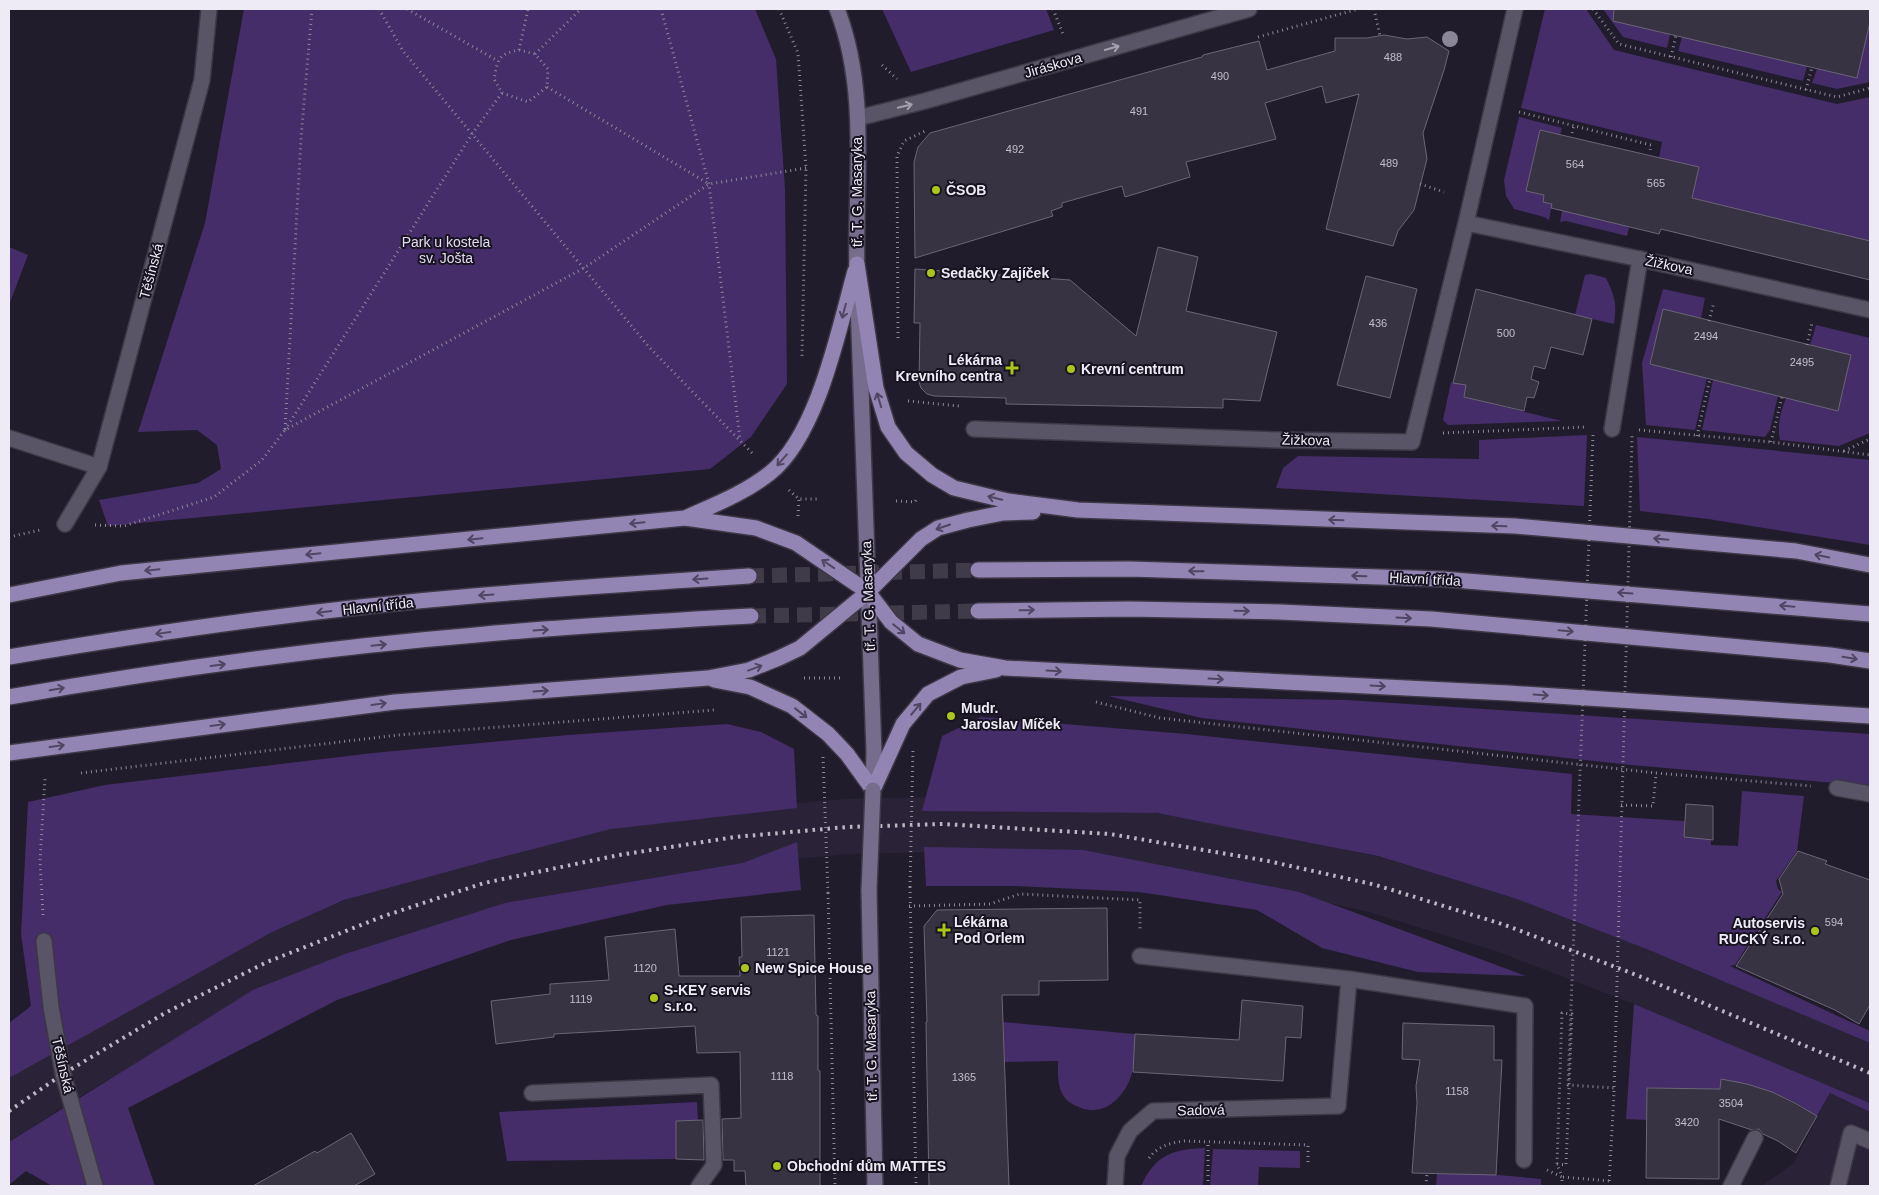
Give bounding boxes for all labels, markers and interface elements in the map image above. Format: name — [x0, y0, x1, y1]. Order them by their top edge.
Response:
one-way arrow — [1103, 43, 1119, 53]
street label: Jiráskova — [1022, 49, 1084, 81]
house number: 488 — [1384, 51, 1402, 63]
house number: 490 — [1211, 70, 1229, 82]
one-way arrow — [896, 101, 912, 110]
house number: 491 — [1130, 105, 1148, 117]
street label: tř. T. G. Masaryka — [849, 137, 865, 247]
house number: 492 — [1006, 143, 1024, 155]
house number: 489 — [1380, 157, 1398, 169]
house number: 564 — [1566, 158, 1584, 170]
house number: 565 — [1647, 177, 1665, 189]
place label: ČSOB — [946, 181, 986, 198]
marker: ČSOB — [930, 184, 942, 196]
park label: Park u kostela sv. Jošta — [402, 234, 491, 266]
street label: Těšínská — [136, 241, 166, 301]
street label: Žižkova — [1644, 252, 1694, 278]
place label: Sedačky Zajíček — [941, 265, 1049, 281]
marker: Sedačky Zajíček — [925, 267, 937, 279]
one-way arrow — [838, 303, 848, 319]
house number: 436 — [1369, 317, 1387, 329]
house number: 500 — [1497, 327, 1515, 339]
house number: 2494 — [1694, 330, 1718, 342]
place label: Lékárna Krevního centra — [895, 352, 1002, 384]
house number: 2495 — [1790, 356, 1814, 368]
place label: Krevní centrum — [1081, 361, 1184, 377]
marker: Lékárna Krevního centra — [1006, 362, 1018, 374]
marker: Krevní centrum — [1065, 363, 1077, 375]
one-way arrow — [874, 392, 884, 408]
street label: Žižkova — [1282, 432, 1330, 448]
one-way arrow — [776, 453, 787, 466]
one-way arrow — [987, 493, 1003, 502]
one-way arrow — [1329, 515, 1345, 524]
one-way arrow — [629, 518, 645, 528]
one-way arrow — [1491, 521, 1507, 530]
one-way arrow — [936, 523, 952, 532]
one-way arrow — [467, 534, 483, 543]
one-way arrow — [1653, 534, 1669, 544]
street label: tř. T. G. Masaryka — [858, 540, 878, 651]
one-way arrow — [306, 549, 322, 559]
one-way arrow — [1815, 550, 1831, 560]
one-way arrow — [821, 559, 835, 569]
one-way arrow — [144, 565, 160, 575]
one-way arrow — [1188, 566, 1204, 576]
street label: Hlavní třída — [1389, 569, 1461, 589]
one-way arrow — [1351, 571, 1367, 581]
one-way arrow — [692, 575, 708, 584]
one-way arrow — [1618, 588, 1634, 598]
one-way arrow — [478, 590, 494, 600]
street label: Hlavní třída — [342, 594, 415, 618]
one-way arrow — [1780, 602, 1796, 611]
one-way arrow — [1018, 605, 1035, 615]
one-way arrow — [1234, 606, 1250, 616]
one-way arrow — [316, 607, 332, 617]
one-way arrow — [1396, 614, 1412, 623]
one-way arrow — [893, 623, 906, 634]
one-way arrow — [532, 625, 548, 634]
one-way arrow — [1558, 627, 1574, 636]
one-way arrow — [155, 629, 171, 639]
one-way arrow — [371, 640, 387, 650]
one-way arrow — [1842, 654, 1858, 664]
one-way arrow — [209, 660, 225, 670]
one-way arrow — [747, 663, 762, 672]
one-way arrow — [1046, 666, 1062, 675]
one-way arrow — [1208, 674, 1224, 683]
one-way arrow — [1370, 682, 1386, 691]
one-way arrow — [48, 683, 64, 693]
one-way arrow — [533, 686, 549, 695]
one-way arrow — [1532, 690, 1548, 699]
one-way arrow — [371, 698, 387, 708]
place label: Mudr. Jaroslav Míček — [961, 700, 1061, 732]
one-way arrow — [910, 703, 921, 716]
one-way arrow — [795, 708, 808, 719]
marker: Mudr. Jaroslav Míček — [945, 710, 957, 722]
one-way arrow — [210, 720, 226, 730]
one-way arrow — [49, 741, 65, 751]
place label: Lékárna Pod Orlem — [954, 914, 1025, 946]
place label: Autoservis RUCKÝ s.r.o. — [1719, 915, 1805, 947]
house number: 594 — [1825, 916, 1843, 928]
marker: Lékárna Pod Orlem — [938, 924, 950, 936]
marker: Autoservis RUCKÝ s.r.o. — [1809, 925, 1821, 937]
house number: 1121 — [766, 946, 790, 958]
place label: New Spice House — [755, 960, 872, 976]
house number: 1120 — [633, 962, 657, 974]
marker: New Spice House — [739, 962, 751, 974]
place label: S-KEY servis s.r.o. — [664, 982, 751, 1014]
street label: tř. T. G. Masaryka — [862, 991, 880, 1101]
marker: S-KEY servis s.r.o. — [648, 992, 660, 1004]
house number: 1119 — [570, 993, 592, 1005]
street label: Těšínská — [49, 1036, 77, 1095]
house number: 1118 — [771, 1070, 793, 1082]
house number: 1365 — [952, 1071, 976, 1083]
house number: 1158 — [1445, 1085, 1469, 1097]
house number: 3504 — [1719, 1097, 1743, 1109]
street label: Sadová — [1177, 1102, 1225, 1118]
house number: 3420 — [1675, 1116, 1699, 1128]
place label: Obchodní dům MATTES — [787, 1158, 946, 1174]
marker: Obchodní dům MATTES — [771, 1160, 783, 1172]

